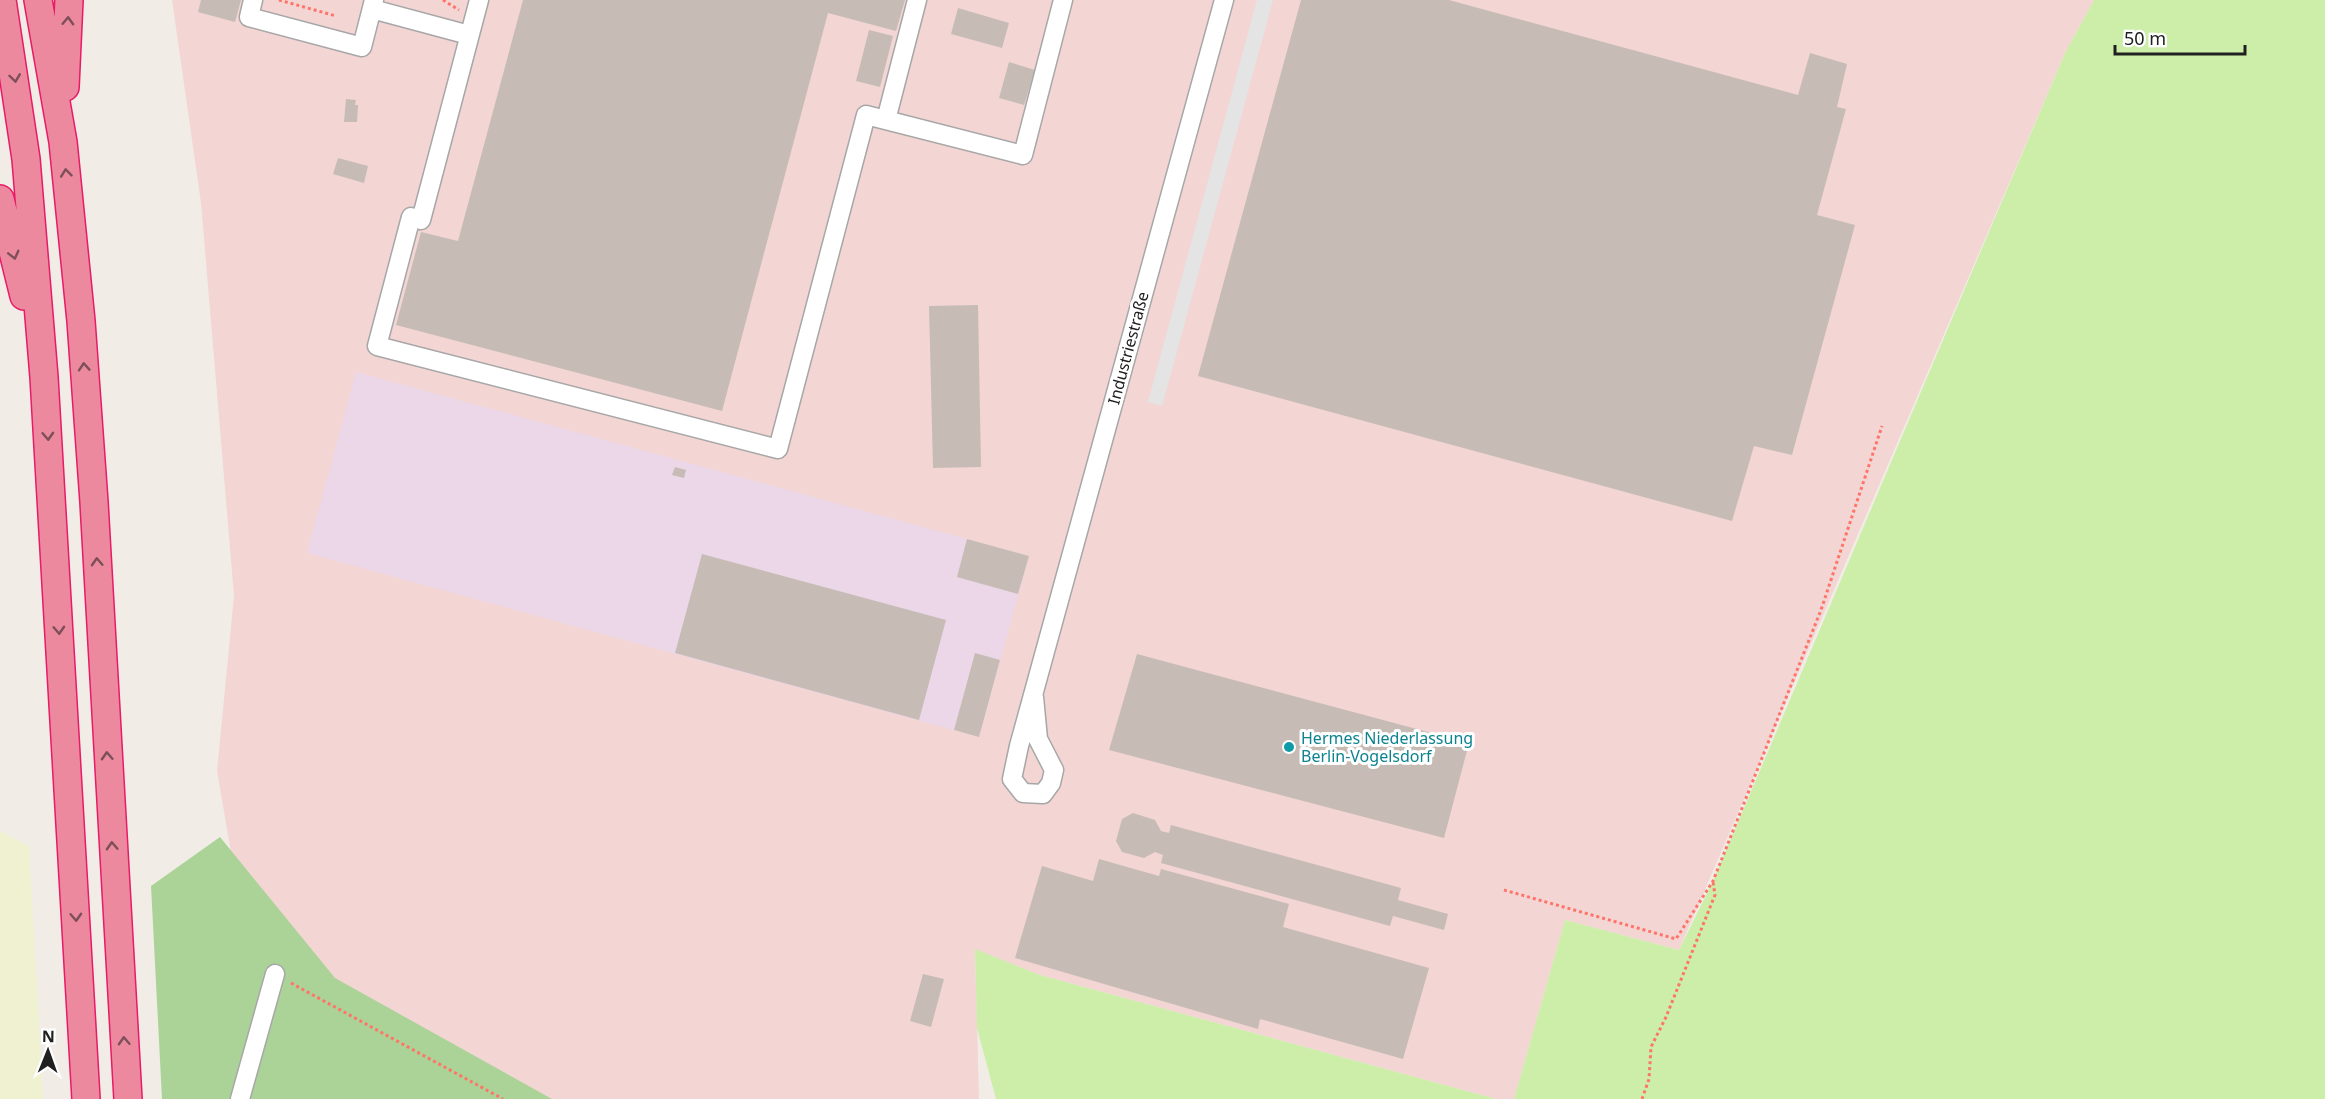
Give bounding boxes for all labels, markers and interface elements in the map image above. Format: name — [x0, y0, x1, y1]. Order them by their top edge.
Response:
one-way arrow — [61, 16, 74, 25]
scale bar — [2115, 18, 2246, 56]
text: 50 m — [2124, 26, 2166, 50]
one-way arrow — [8, 74, 20, 83]
one-way arrow — [60, 168, 73, 178]
one-way arrow — [7, 250, 20, 260]
street label: Industriestraße — [1102, 289, 1154, 407]
one-way arrow — [78, 363, 91, 372]
one-way arrow — [41, 431, 54, 440]
one-way arrow — [91, 557, 104, 566]
one-way arrow — [53, 626, 66, 635]
place label: Hermes Niederlassung Berlin-Vogelsdorf — [1301, 727, 1473, 767]
marker: Hermes Niederlassung Berlin-Vogelsdorf — [1282, 740, 1296, 754]
one-way arrow — [101, 752, 114, 761]
one-way arrow — [106, 841, 119, 850]
one-way arrow — [69, 913, 82, 922]
north arrow — [18, 1021, 78, 1081]
text: N — [42, 1025, 55, 1047]
one-way arrow — [118, 1036, 131, 1045]

